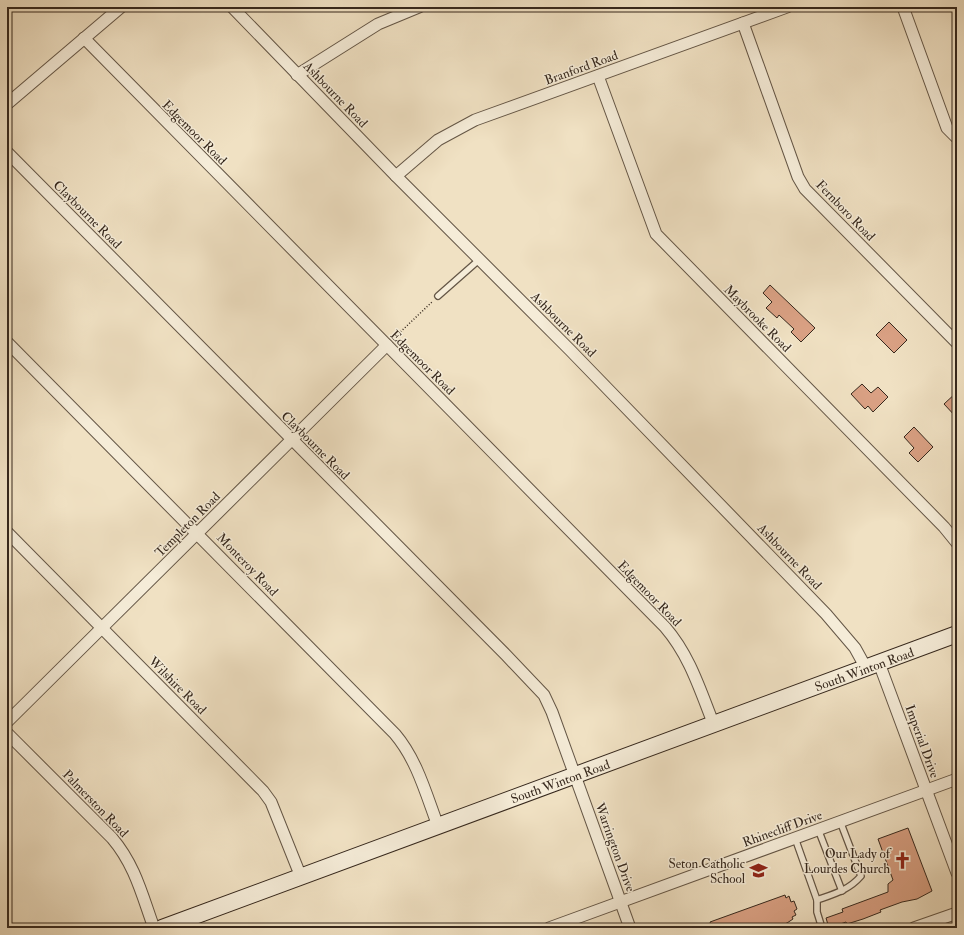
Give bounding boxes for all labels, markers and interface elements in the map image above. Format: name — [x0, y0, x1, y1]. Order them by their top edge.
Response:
street label: Branford Road — [543, 47, 621, 89]
street label: Ashbourne Road — [299, 58, 371, 132]
street label: Edgemoor Road — [159, 97, 230, 169]
street label: Claybourne Road — [49, 177, 125, 253]
street label: Fernboro Road — [812, 177, 879, 245]
street label: Maybrooke Road — [720, 282, 795, 357]
street label: Ashbourne Road — [527, 288, 600, 361]
street label: Edgemoor Road — [387, 327, 458, 399]
street label: Claybourne Road — [277, 408, 353, 484]
street label: Templeton Road — [152, 488, 225, 561]
street label: Ashbourne Road — [753, 520, 825, 594]
street label: Monteroy Road — [212, 530, 282, 601]
street label: Edgemoor Road — [614, 558, 685, 630]
street label: South Winton Road — [813, 644, 917, 695]
street label: Wilshire Road — [144, 653, 210, 718]
street label: Imperial Drive — [900, 703, 943, 781]
street label: South Winton Road — [509, 756, 613, 807]
street label: Palmerston Road — [59, 767, 132, 841]
street label: Warrington Drive — [591, 800, 639, 894]
street label: Rhinecliff Drive — [740, 807, 825, 851]
place label: Our Lady of Lourdes Church — [804, 846, 892, 877]
church icon: Our Lady of Lourdes Church — [893, 850, 913, 870]
place label: Seton Catholic School — [668, 856, 746, 887]
school or university icon: Seton Catholic School — [748, 860, 768, 880]

